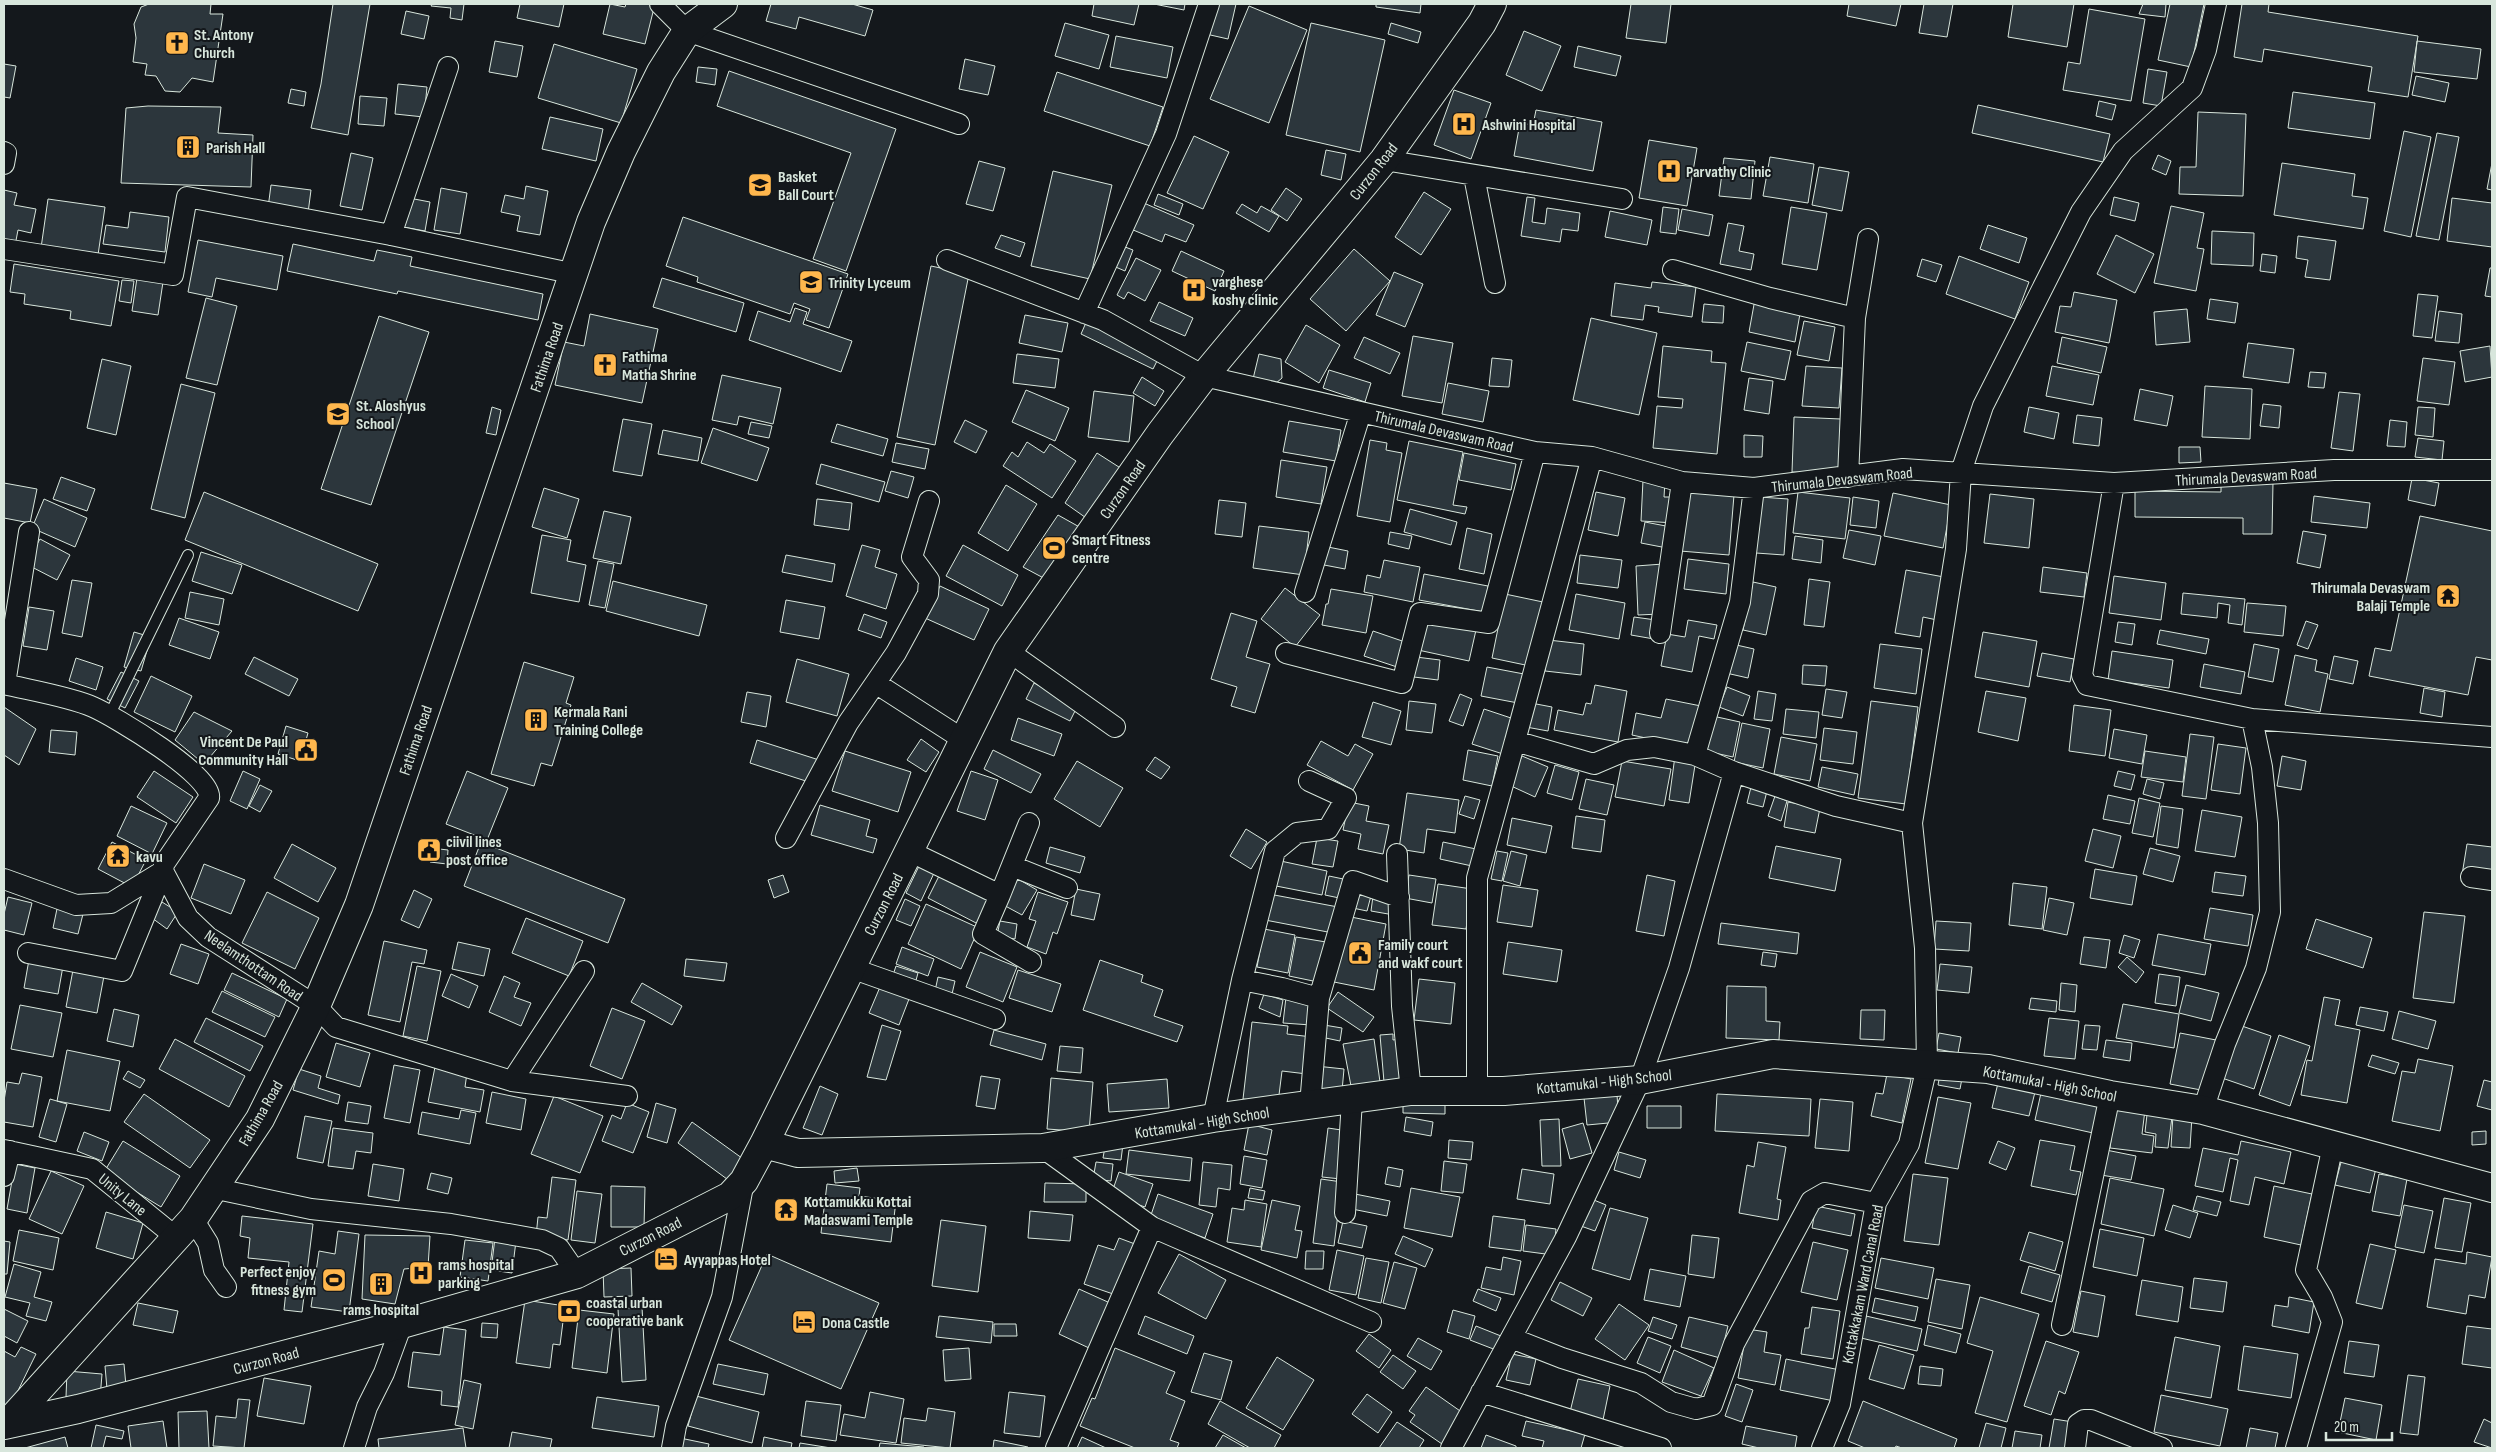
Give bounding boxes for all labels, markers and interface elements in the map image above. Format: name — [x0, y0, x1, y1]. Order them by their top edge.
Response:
place label: St. Antony Church — [194, 26, 254, 63]
church icon: St. Antony Church — [164, 30, 190, 56]
hospital icon: Ashwini Hospital — [1451, 111, 1477, 137]
place label: Ashwini Hospital — [1481, 116, 1576, 135]
building icon: Parish Hall — [175, 134, 201, 160]
place label: Parish Hall — [206, 139, 265, 158]
street label: Curzon Road — [1346, 140, 1402, 204]
hospital icon: Parvathy Clinic — [1656, 158, 1682, 184]
place label: Parvathy Clinic — [1686, 163, 1772, 182]
place label: Basket Ball Court — [778, 168, 834, 205]
school or university icon: Basket Ball Court — [747, 172, 773, 198]
school or university icon: Trinity Lyceum — [798, 269, 824, 295]
place label: varghese koshy clinic — [1212, 273, 1279, 310]
place label: Trinity Lyceum — [828, 274, 911, 293]
hospital icon: varghese koshy clinic — [1181, 277, 1207, 303]
street label: Fathima Road — [527, 320, 568, 395]
place label: Fathima Matha Shrine — [622, 348, 697, 385]
church icon: Fathima Matha Shrine — [592, 352, 618, 378]
place label: St. Aloshyus School — [356, 397, 426, 434]
school or university icon: St. Aloshyus School — [325, 401, 351, 427]
street label: Thirumala Devaswam Road — [1372, 407, 1515, 458]
street label: Curzon Road — [1096, 457, 1150, 523]
street label: Thirumala Devaswam Road — [1771, 464, 1914, 497]
street label: Thirumala Devaswam Road — [2175, 464, 2318, 491]
place label: Smart Fitness centre — [1072, 531, 1151, 568]
sports icon: Smart Fitness centre — [1041, 535, 1067, 561]
place label: Thirumala Devaswam Balaji Temple — [2311, 579, 2430, 616]
temple icon: Thirumala Devaswam Balaji Temple — [2435, 583, 2461, 609]
street label: Fathima Road — [396, 703, 437, 778]
place label: Kermala Rani Training College — [554, 703, 643, 740]
building icon: Kermala Rani Training College — [523, 707, 549, 733]
place label: Vincent De Paul Community Hall — [198, 733, 288, 770]
public building icon: Vincent De Paul Community Hall — [293, 737, 319, 763]
place label: ciivil lines post office — [446, 833, 508, 870]
public building icon: ciivil lines post office — [416, 837, 442, 863]
temple icon: kavu — [105, 843, 131, 869]
place label: kavu — [136, 848, 163, 867]
street label: Curzon Road — [861, 870, 908, 939]
street label: Neelamthottam Road — [201, 926, 306, 1006]
place label: Family court and wakf court — [1378, 936, 1463, 973]
public building icon: Family court and wakf court — [1347, 940, 1373, 966]
street label: Kottamukal - High School — [1981, 1062, 2118, 1107]
street label: Kottamukal - High School — [1536, 1066, 1673, 1099]
street label: Fathima Road — [235, 1078, 288, 1150]
street label: Kottamukal - High School — [1134, 1103, 1271, 1143]
street label: Unity Lane — [94, 1170, 150, 1220]
place label: Kottamukku Kottai Madaswami Temple — [804, 1193, 913, 1230]
temple icon: Kottamukku Kottai Madaswami Temple — [773, 1197, 799, 1223]
street label: Kottakkakam Ward Canal Road — [1839, 1203, 1888, 1365]
street label: Curzon Road — [616, 1214, 685, 1261]
hotel icon: Ayyappas Hotel — [653, 1246, 679, 1272]
place label: Ayyappas Hotel — [683, 1251, 771, 1270]
place label: rams hospital parking — [438, 1256, 514, 1293]
hospital icon: rams hospital parking — [408, 1260, 434, 1286]
place label: Perfect enjoy fitness gym — [240, 1263, 316, 1300]
sports icon: Perfect enjoy fitness gym — [321, 1267, 347, 1293]
building icon: rams hospital — [368, 1271, 394, 1297]
place label: coastal urban cooperative bank — [586, 1294, 684, 1331]
bank icon: coastal urban cooperative bank — [556, 1298, 582, 1324]
place label: rams hospital — [343, 1301, 419, 1320]
hotel icon: Dona Castle — [791, 1309, 817, 1335]
place label: Dona Castle — [822, 1314, 890, 1333]
street label: Curzon Road — [231, 1344, 301, 1379]
scale bar — [2326, 1410, 2392, 1442]
text: 20 m — [2334, 1418, 2359, 1437]

